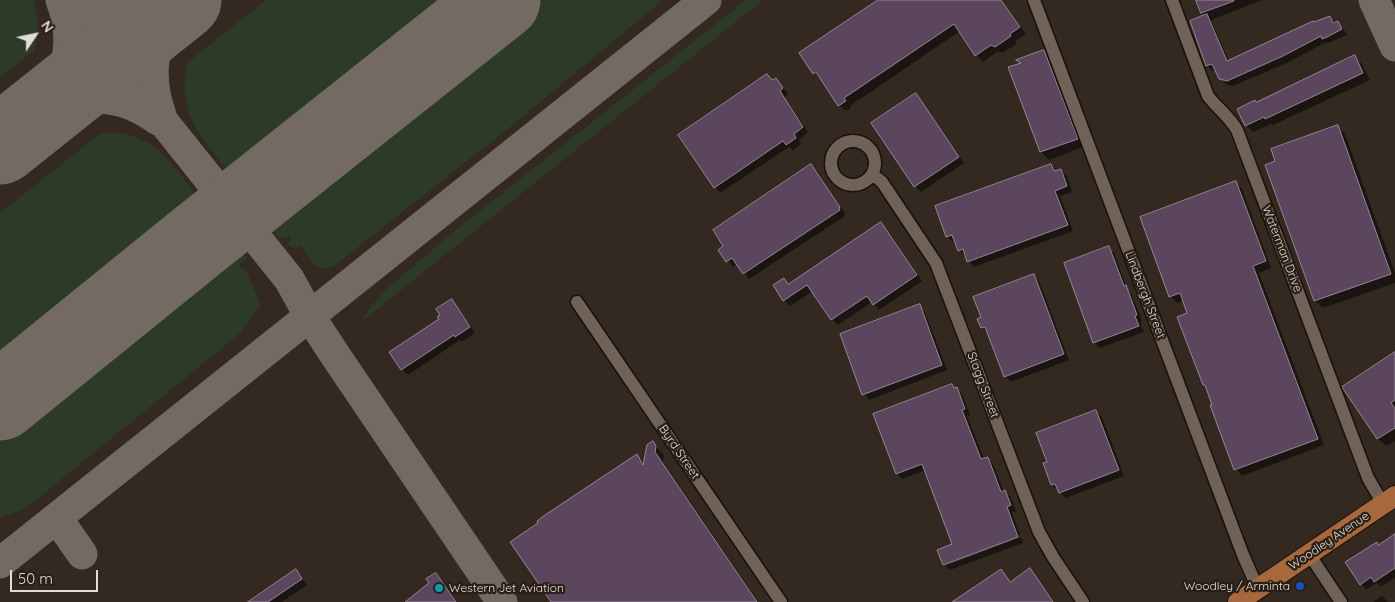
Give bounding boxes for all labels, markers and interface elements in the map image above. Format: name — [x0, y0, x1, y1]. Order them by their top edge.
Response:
north arrow — [10, 10, 60, 60]
text: N — [37, 17, 58, 36]
street label: Waterman Drive — [1259, 204, 1305, 294]
street label: Lindbergh Street — [1122, 249, 1168, 341]
street label: Stagg Street — [964, 350, 1002, 420]
street label: Byrd Street — [656, 422, 702, 482]
street label: Woodley Avenue — [1286, 509, 1372, 573]
scale bar — [12, 560, 100, 592]
text: 50 m — [18, 569, 53, 588]
place label: Woodley / Arminta — [1184, 579, 1290, 593]
marker: Woodley / Arminta — [1294, 580, 1306, 592]
place label: Western Jet Aviation — [449, 581, 564, 595]
marker: Western Jet Aviation — [433, 582, 445, 594]

